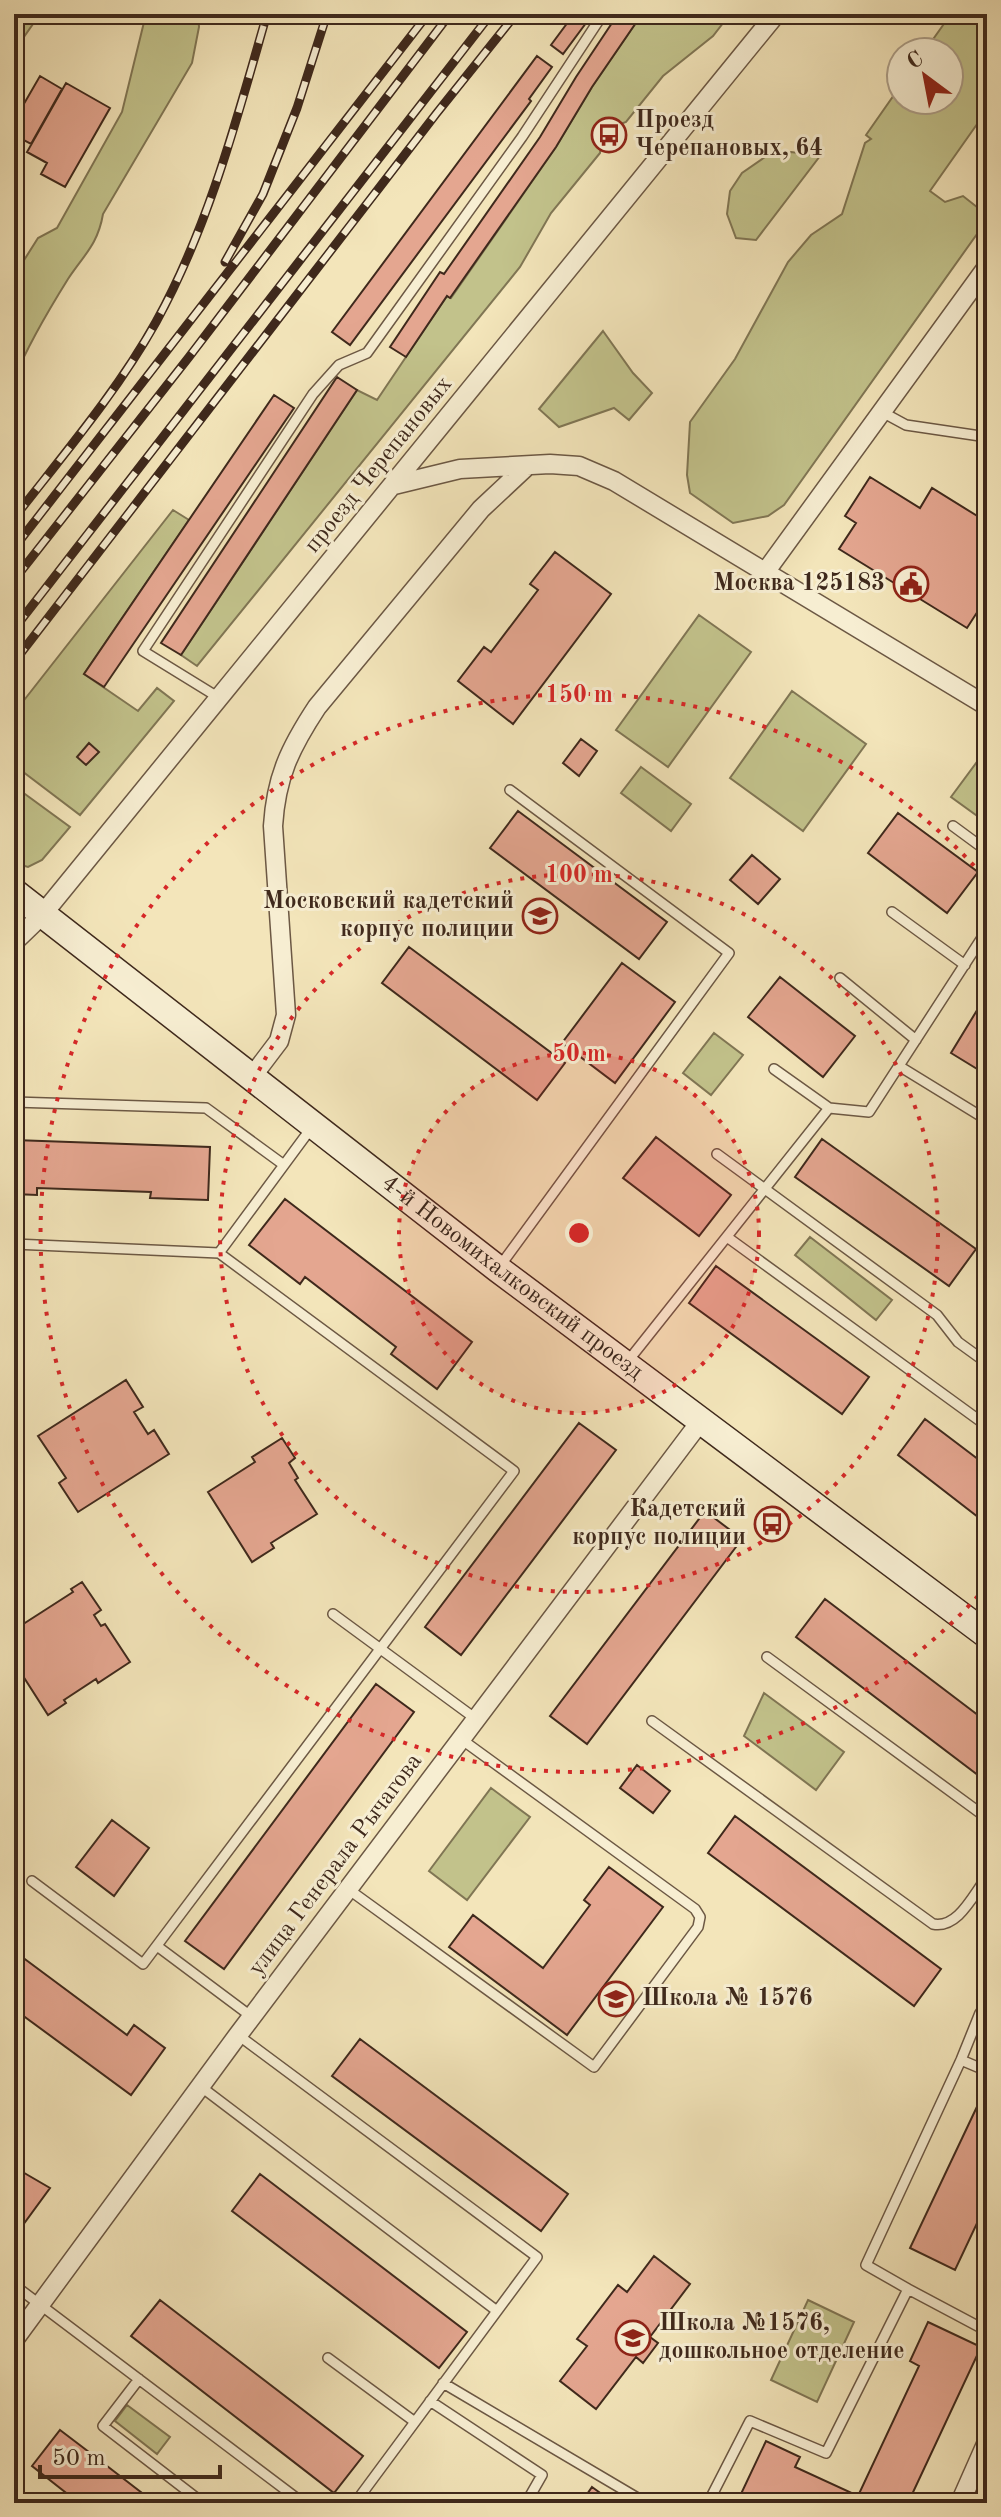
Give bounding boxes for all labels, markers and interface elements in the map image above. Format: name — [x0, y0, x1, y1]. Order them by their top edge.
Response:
north arrow — [885, 36, 965, 116]
text: С — [903, 48, 927, 74]
place label: Проезд Черепановых, 64 — [635, 109, 823, 161]
bus stop icon: Проезд Черепановых, 64 — [590, 116, 628, 154]
street label: проезд Черепановых — [301, 372, 457, 558]
public building icon: Москва 125183 — [892, 565, 930, 603]
place label: Москва 125183 — [713, 571, 885, 596]
text: 150 m — [545, 683, 613, 708]
text: 100 m — [545, 864, 613, 888]
place label: Московский кадетский корпус полиции — [263, 890, 514, 942]
school or university icon: Московский кадетский корпус полиции — [521, 897, 559, 935]
text: 50 m — [552, 1042, 606, 1067]
street label: 4-й Новомихалковский проезд — [377, 1171, 647, 1385]
centre of rings — [565, 1219, 593, 1247]
place label: Кадетский корпус полиции — [572, 1498, 746, 1550]
bus stop icon: Кадетский корпус полиции — [753, 1505, 791, 1543]
street label: улица Генерала Рычагова — [245, 1749, 427, 1981]
school or university icon: Школа № 1576 — [597, 1980, 635, 2018]
place label: Школа № 1576 — [642, 1986, 813, 2011]
place label: Школа №1576, дошкольное отделение — [659, 2311, 905, 2364]
school or university icon: Школа №1576, дошкольное отделение — [614, 2319, 652, 2357]
scale bar — [40, 2429, 220, 2479]
text: 50 m — [52, 2447, 106, 2471]

